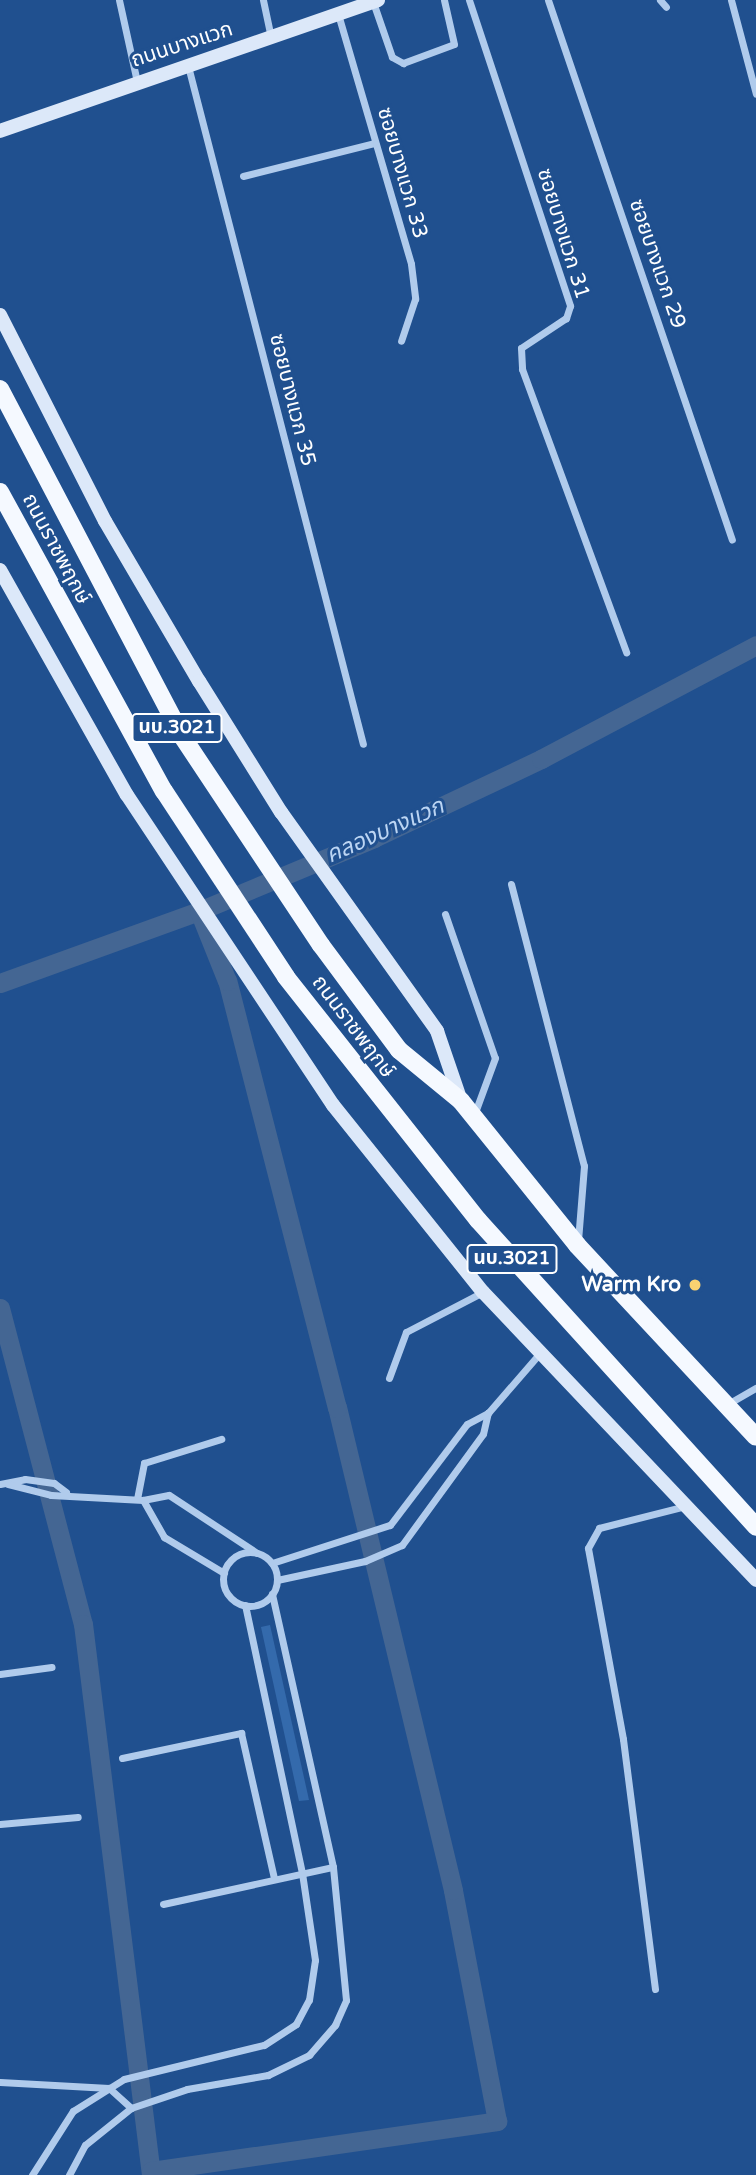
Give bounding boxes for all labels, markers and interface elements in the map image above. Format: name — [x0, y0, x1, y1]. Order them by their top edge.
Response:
street label: ถนนบางแวก — [128, 17, 236, 73]
street label: ซอยบางแวก 33 — [371, 105, 433, 241]
street label: ซอยบางแวก 31 — [531, 166, 595, 302]
street label: ซอยบางแวก 29 — [623, 196, 691, 332]
street label: ซอยบางแวก 35 — [263, 331, 321, 469]
street label: ถนนราชพฤกษ์ — [16, 489, 96, 609]
road number: นบ.3021 — [132, 712, 222, 744]
water label: คลองบางแวก — [322, 793, 448, 869]
street label: ถนนราชพฤกษ์ — [306, 971, 400, 1083]
road number: นบ.3021 — [466, 1244, 558, 1274]
place label: Warm Kro — [581, 1272, 681, 1298]
marker: Warm Kro — [687, 1277, 703, 1293]

